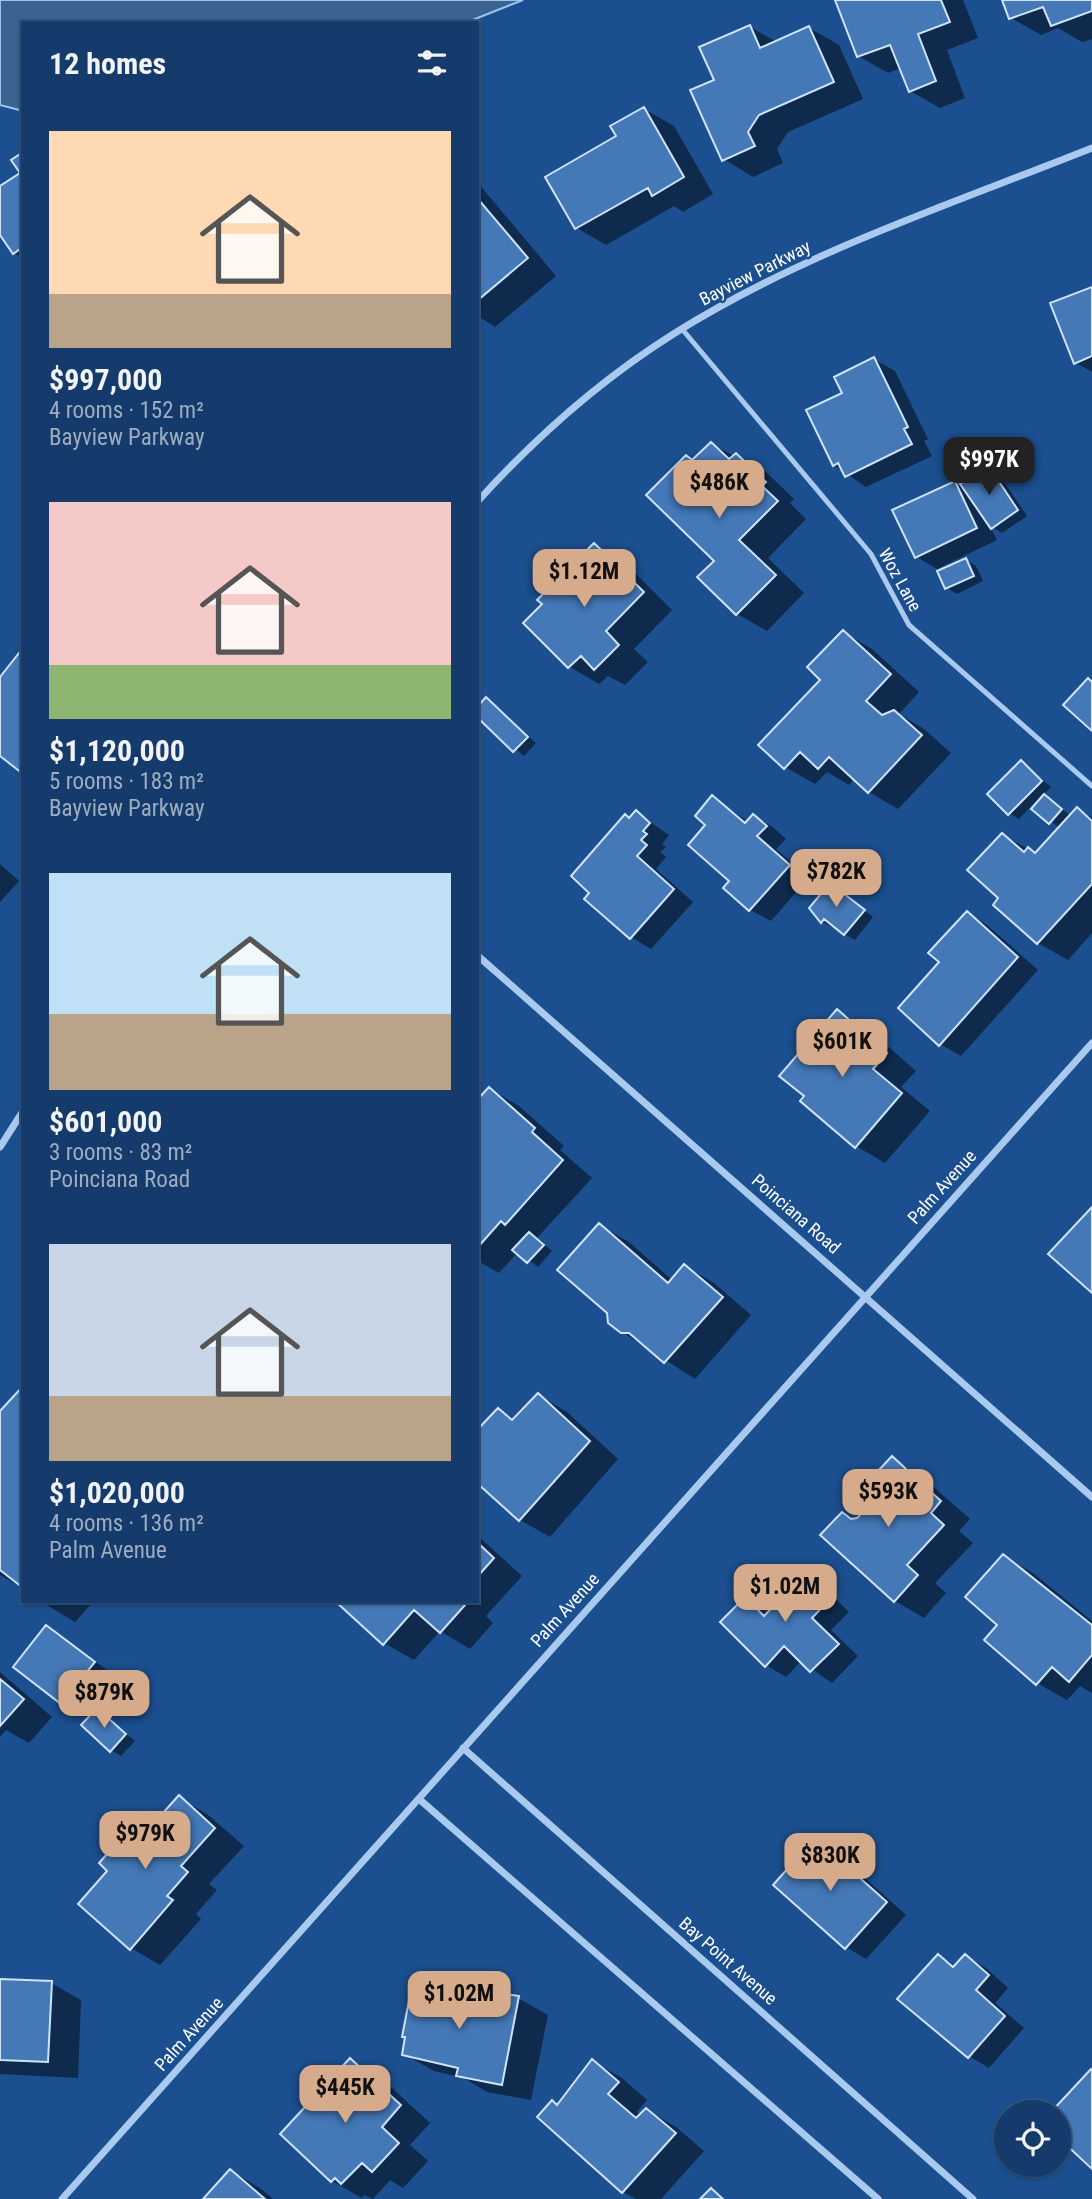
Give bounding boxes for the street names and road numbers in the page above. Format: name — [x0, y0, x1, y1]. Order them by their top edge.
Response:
street label: Bayview Parkway — [696, 235, 814, 310]
street label: Woz Lane — [875, 545, 926, 615]
street label: Palm Avenue — [903, 1145, 980, 1228]
street label: Poinciana Road — [748, 1169, 845, 1258]
street label: Palm Avenue — [526, 1568, 603, 1651]
street label: Bay Point Avenue — [675, 1912, 782, 2009]
street label: Palm Avenue — [150, 1992, 227, 2075]

